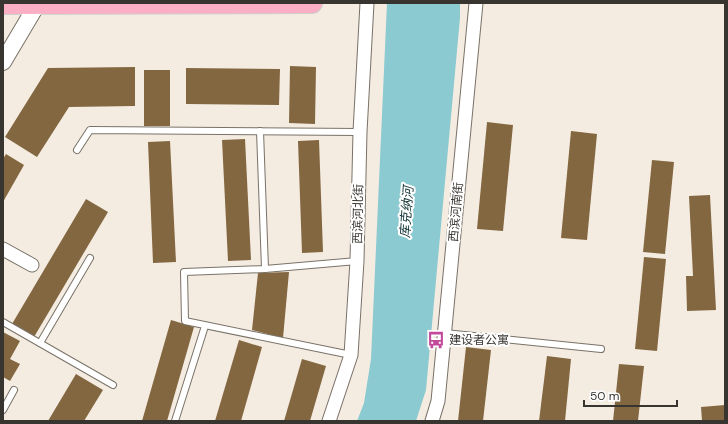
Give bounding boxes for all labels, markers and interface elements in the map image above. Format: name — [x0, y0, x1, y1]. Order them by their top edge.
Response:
street label: 西滨河南街 — [445, 181, 467, 243]
water label: 库克纳河 — [396, 183, 417, 239]
street label: 西滨河北街 — [349, 184, 367, 244]
bus stop icon: 建设者公寓 — [426, 330, 446, 350]
place label: 建设者公寓 — [449, 332, 509, 348]
scale bar — [584, 382, 677, 408]
text: 50 m — [590, 388, 619, 404]

